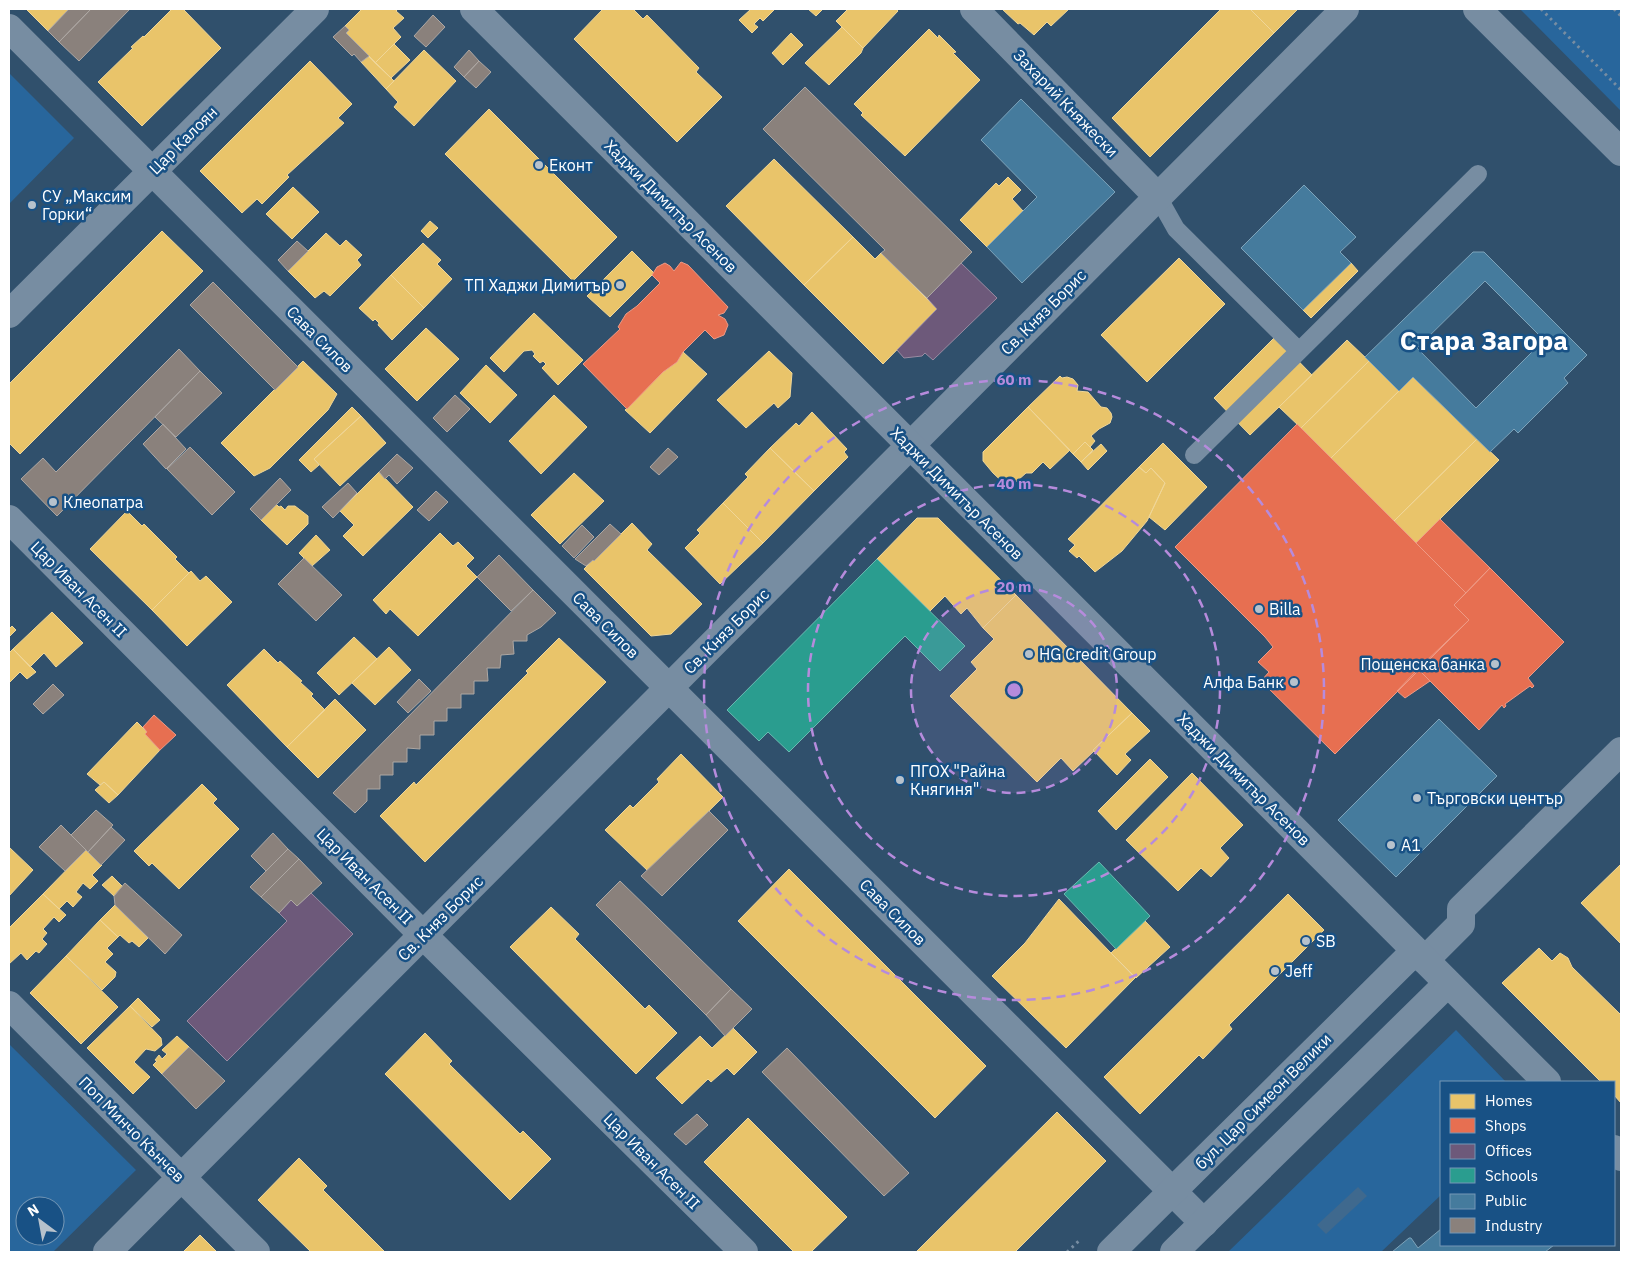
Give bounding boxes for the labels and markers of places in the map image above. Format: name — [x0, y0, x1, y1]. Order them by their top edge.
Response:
place label: Еконт — [549, 155, 593, 175]
marker: Еконт — [533, 159, 545, 171]
place label: СУ „Максим Горки“ — [42, 186, 132, 224]
marker: СУ „Максим Горки“ — [26, 199, 38, 211]
place label: ТП Хаджи Димитър — [464, 275, 610, 295]
marker: ТП Хаджи Димитър — [614, 279, 626, 291]
place label: Клеопатра — [63, 492, 144, 512]
marker: Клеопатра — [47, 496, 59, 508]
place label: Billa — [1269, 599, 1301, 619]
marker: Billa — [1253, 603, 1265, 615]
place label: HG Credit Group — [1039, 644, 1157, 664]
marker: HG Credit Group — [1023, 648, 1035, 660]
place label: Пощенска банка — [1360, 654, 1485, 674]
marker: Пощенска банка — [1489, 658, 1501, 670]
place label: Алфа Банк — [1203, 672, 1284, 692]
marker: Алфа Банк — [1288, 676, 1300, 688]
centre of rings — [1005, 681, 1023, 699]
place label: ПГОХ "Райна Княгиня" — [910, 761, 1006, 799]
marker: ПГОХ "Райна Княгиня" — [894, 774, 906, 786]
place label: Търговски център — [1427, 788, 1563, 808]
marker: Търговски център — [1411, 792, 1423, 804]
place label: A1 — [1401, 835, 1421, 855]
marker: A1 — [1385, 839, 1397, 851]
place label: SB — [1316, 931, 1336, 951]
marker: SB — [1300, 935, 1312, 947]
place label: Jeff — [1285, 961, 1312, 981]
marker: Jeff — [1269, 965, 1281, 977]

